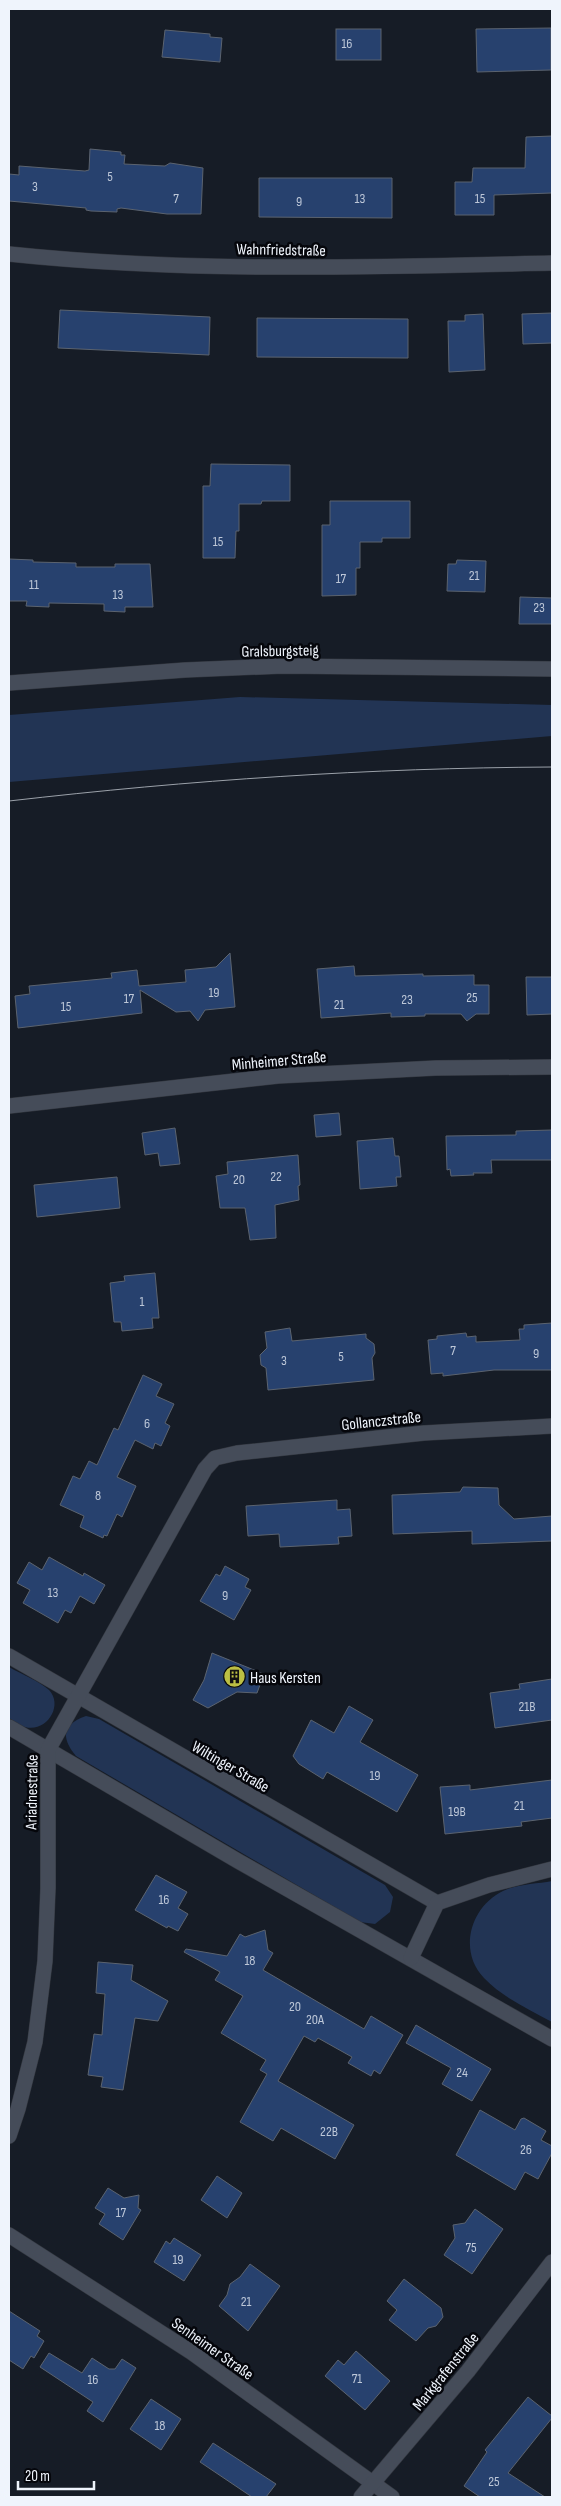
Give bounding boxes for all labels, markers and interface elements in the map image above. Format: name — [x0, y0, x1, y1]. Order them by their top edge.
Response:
house number: 16 — [341, 35, 353, 52]
house number: 5 — [107, 168, 113, 185]
house number: 3 — [32, 178, 38, 195]
house number: 7 — [173, 190, 179, 207]
house number: 13 — [355, 190, 366, 207]
house number: 15 — [475, 190, 486, 207]
house number: 9 — [296, 193, 302, 210]
street label: Wahnfriedstraße — [236, 240, 326, 261]
house number: 15 — [213, 533, 224, 550]
house number: 21 — [469, 567, 479, 584]
house number: 17 — [336, 570, 347, 587]
house number: 11 — [29, 576, 39, 593]
house number: 13 — [113, 586, 124, 603]
house number: 23 — [533, 599, 545, 616]
street label: Gralsburgsteig — [241, 641, 319, 662]
house number: 19 — [208, 984, 220, 1001]
house number: 25 — [466, 989, 478, 1006]
house number: 17 — [124, 990, 135, 1007]
house number: 23 — [401, 991, 413, 1008]
house number: 21 — [334, 996, 344, 1013]
house number: 15 — [61, 998, 72, 1015]
street label: Minheimer Straße — [231, 1048, 327, 1075]
house number: 22 — [270, 1168, 282, 1185]
house number: 20 — [233, 1171, 245, 1188]
house number: 1 — [140, 1293, 145, 1310]
house number: 7 — [450, 1342, 456, 1359]
house number: 9 — [533, 1345, 539, 1362]
house number: 5 — [338, 1348, 344, 1365]
house number: 3 — [281, 1352, 287, 1369]
street label: Gollanczstraße — [340, 1408, 422, 1435]
house number: 6 — [144, 1415, 150, 1432]
house number: 8 — [95, 1487, 101, 1504]
house number: 13 — [48, 1584, 59, 1601]
house number: 9 — [222, 1587, 228, 1604]
building icon: Haus Kersten — [222, 1665, 246, 1689]
place label: Haus Kersten — [250, 1669, 321, 1688]
house number: 21B — [518, 1698, 536, 1715]
street label: Wiltinger Straße — [188, 1737, 272, 1797]
street label: Ariadnestraße — [22, 1754, 43, 1831]
house number: 19 — [369, 1767, 381, 1784]
house number: 21 — [514, 1797, 524, 1814]
house number: 19B — [448, 1803, 466, 1820]
house number: 16 — [158, 1891, 170, 1908]
house number: 18 — [244, 1952, 256, 1969]
house number: 20 — [289, 1998, 301, 2015]
house number: 20A — [306, 2011, 325, 2028]
house number: 24 — [456, 2064, 468, 2081]
house number: 22B — [320, 2123, 338, 2140]
house number: 26 — [520, 2141, 532, 2158]
house number: 17 — [116, 2204, 127, 2221]
house number: 75 — [465, 2239, 477, 2256]
house number: 19 — [172, 2251, 184, 2268]
house number: 21 — [241, 2293, 251, 2310]
street label: Senheimer Straße — [168, 2314, 257, 2384]
street label: Markgrafenstraße — [409, 2329, 483, 2415]
house number: 71 — [352, 2370, 362, 2387]
house number: 16 — [87, 2371, 99, 2388]
house number: 18 — [154, 2417, 166, 2434]
scale bar — [18, 2458, 94, 2490]
text: 20 m — [25, 2467, 50, 2486]
house number: 25 — [488, 2473, 500, 2490]

